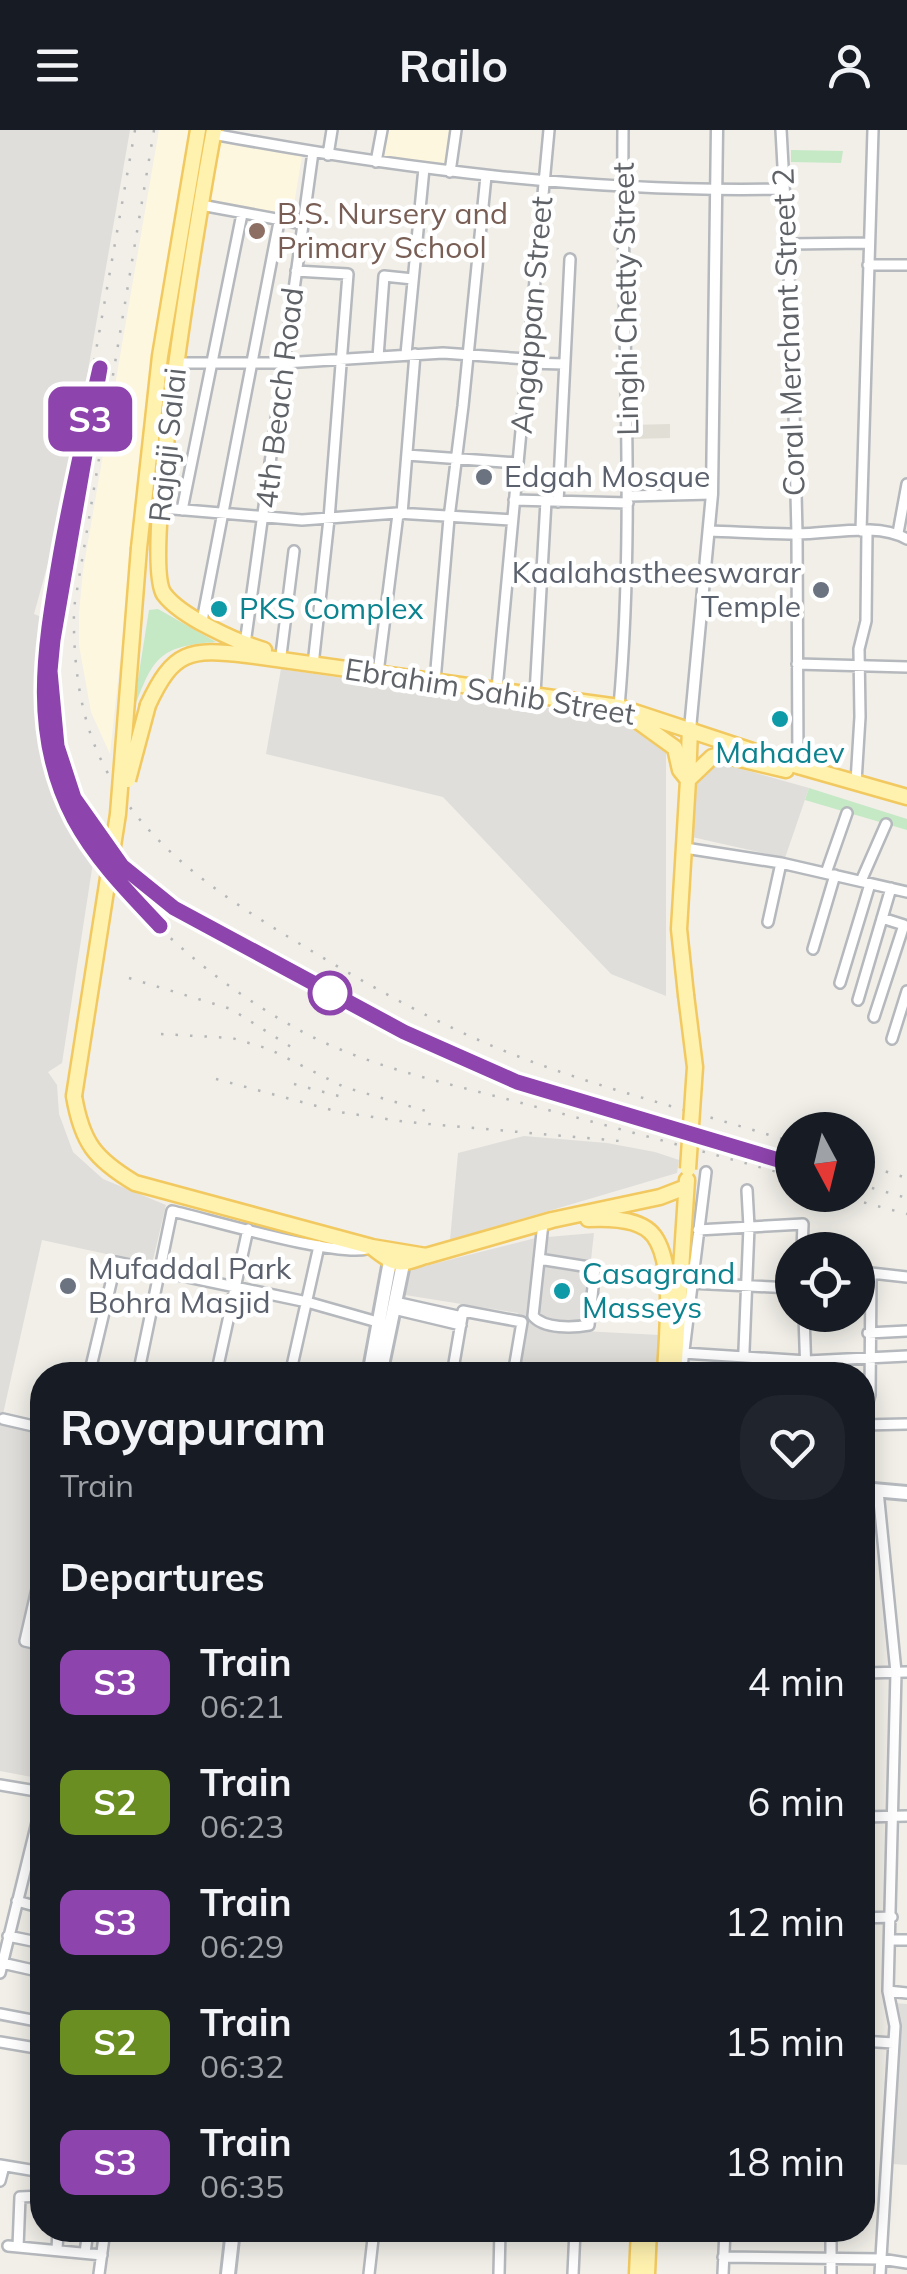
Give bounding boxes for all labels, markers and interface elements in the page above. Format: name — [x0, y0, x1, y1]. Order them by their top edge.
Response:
text: Railo — [399, 37, 508, 93]
icon: menu — [30, 38, 85, 93]
icon: person — [822, 38, 877, 93]
street label: Linghi Chetty Street — [604, 162, 646, 436]
street label: Coral Merchant Street 2 — [763, 167, 813, 497]
place label: B.S. Nursery and Primary School — [277, 194, 508, 266]
street label: Angappan Street — [502, 195, 560, 435]
marker: B.S. Nursery and Primary School — [246, 220, 268, 242]
street label: 4th Beach Road — [247, 285, 311, 511]
street label: Rajaji Salai — [140, 366, 194, 524]
line badge: S3 — [45, 386, 135, 452]
text: S3 — [68, 397, 112, 441]
place label: Edgah Mosque — [504, 457, 710, 495]
marker: Edgah Mosque — [473, 466, 495, 488]
place label: Kaalahastheeswarar Temple — [512, 553, 801, 625]
marker: Kaalahastheeswarar Temple — [810, 579, 832, 601]
place label: PKS Complex — [239, 589, 424, 627]
marker: PKS Complex — [208, 598, 230, 620]
street label: Ebrahim Sahib Street — [342, 649, 638, 733]
marker: Mahadev — [769, 708, 791, 730]
place label: Mahadev — [715, 733, 845, 771]
unlabelled marker — [309, 972, 351, 1014]
north arrow — [775, 1112, 875, 1212]
map controls — [775, 1112, 875, 1332]
button: locate — [775, 1232, 875, 1332]
place label: Mufaddal Park Bohra Masjid — [88, 1249, 292, 1321]
place label: Casagrand Masseys — [582, 1254, 735, 1326]
marker: Mufaddal Park Bohra Masjid — [57, 1275, 79, 1297]
marker: Casagrand Masseys — [551, 1280, 573, 1302]
button: heart — [740, 1395, 845, 1500]
text: Royapuram — [60, 1397, 326, 1457]
text: Train — [60, 1465, 134, 1505]
text: Departures — [60, 1553, 264, 1601]
text: Train — [200, 1638, 292, 1686]
text: 4 min — [748, 1658, 845, 1706]
text: S3 — [93, 1660, 137, 1704]
text: 06:21 — [200, 1686, 284, 1726]
text: Train — [200, 1758, 292, 1806]
text: 6 min — [748, 1778, 845, 1826]
text: S2 — [93, 1780, 137, 1824]
text: 06:23 — [200, 1806, 284, 1846]
text: Train — [200, 1878, 292, 1926]
text: 12 min — [725, 1898, 845, 1946]
text: S3 — [93, 1900, 137, 1944]
text: 06:29 — [200, 1926, 284, 1966]
text: Train — [200, 1998, 292, 2046]
text: 15 min — [725, 2018, 845, 2066]
text: S2 — [93, 2020, 137, 2064]
text: 06:32 — [200, 2046, 284, 2086]
text: Train — [200, 2118, 292, 2166]
text: 18 min — [725, 2138, 845, 2186]
text: S3 — [93, 2140, 137, 2184]
text: 06:35 — [200, 2166, 284, 2206]

